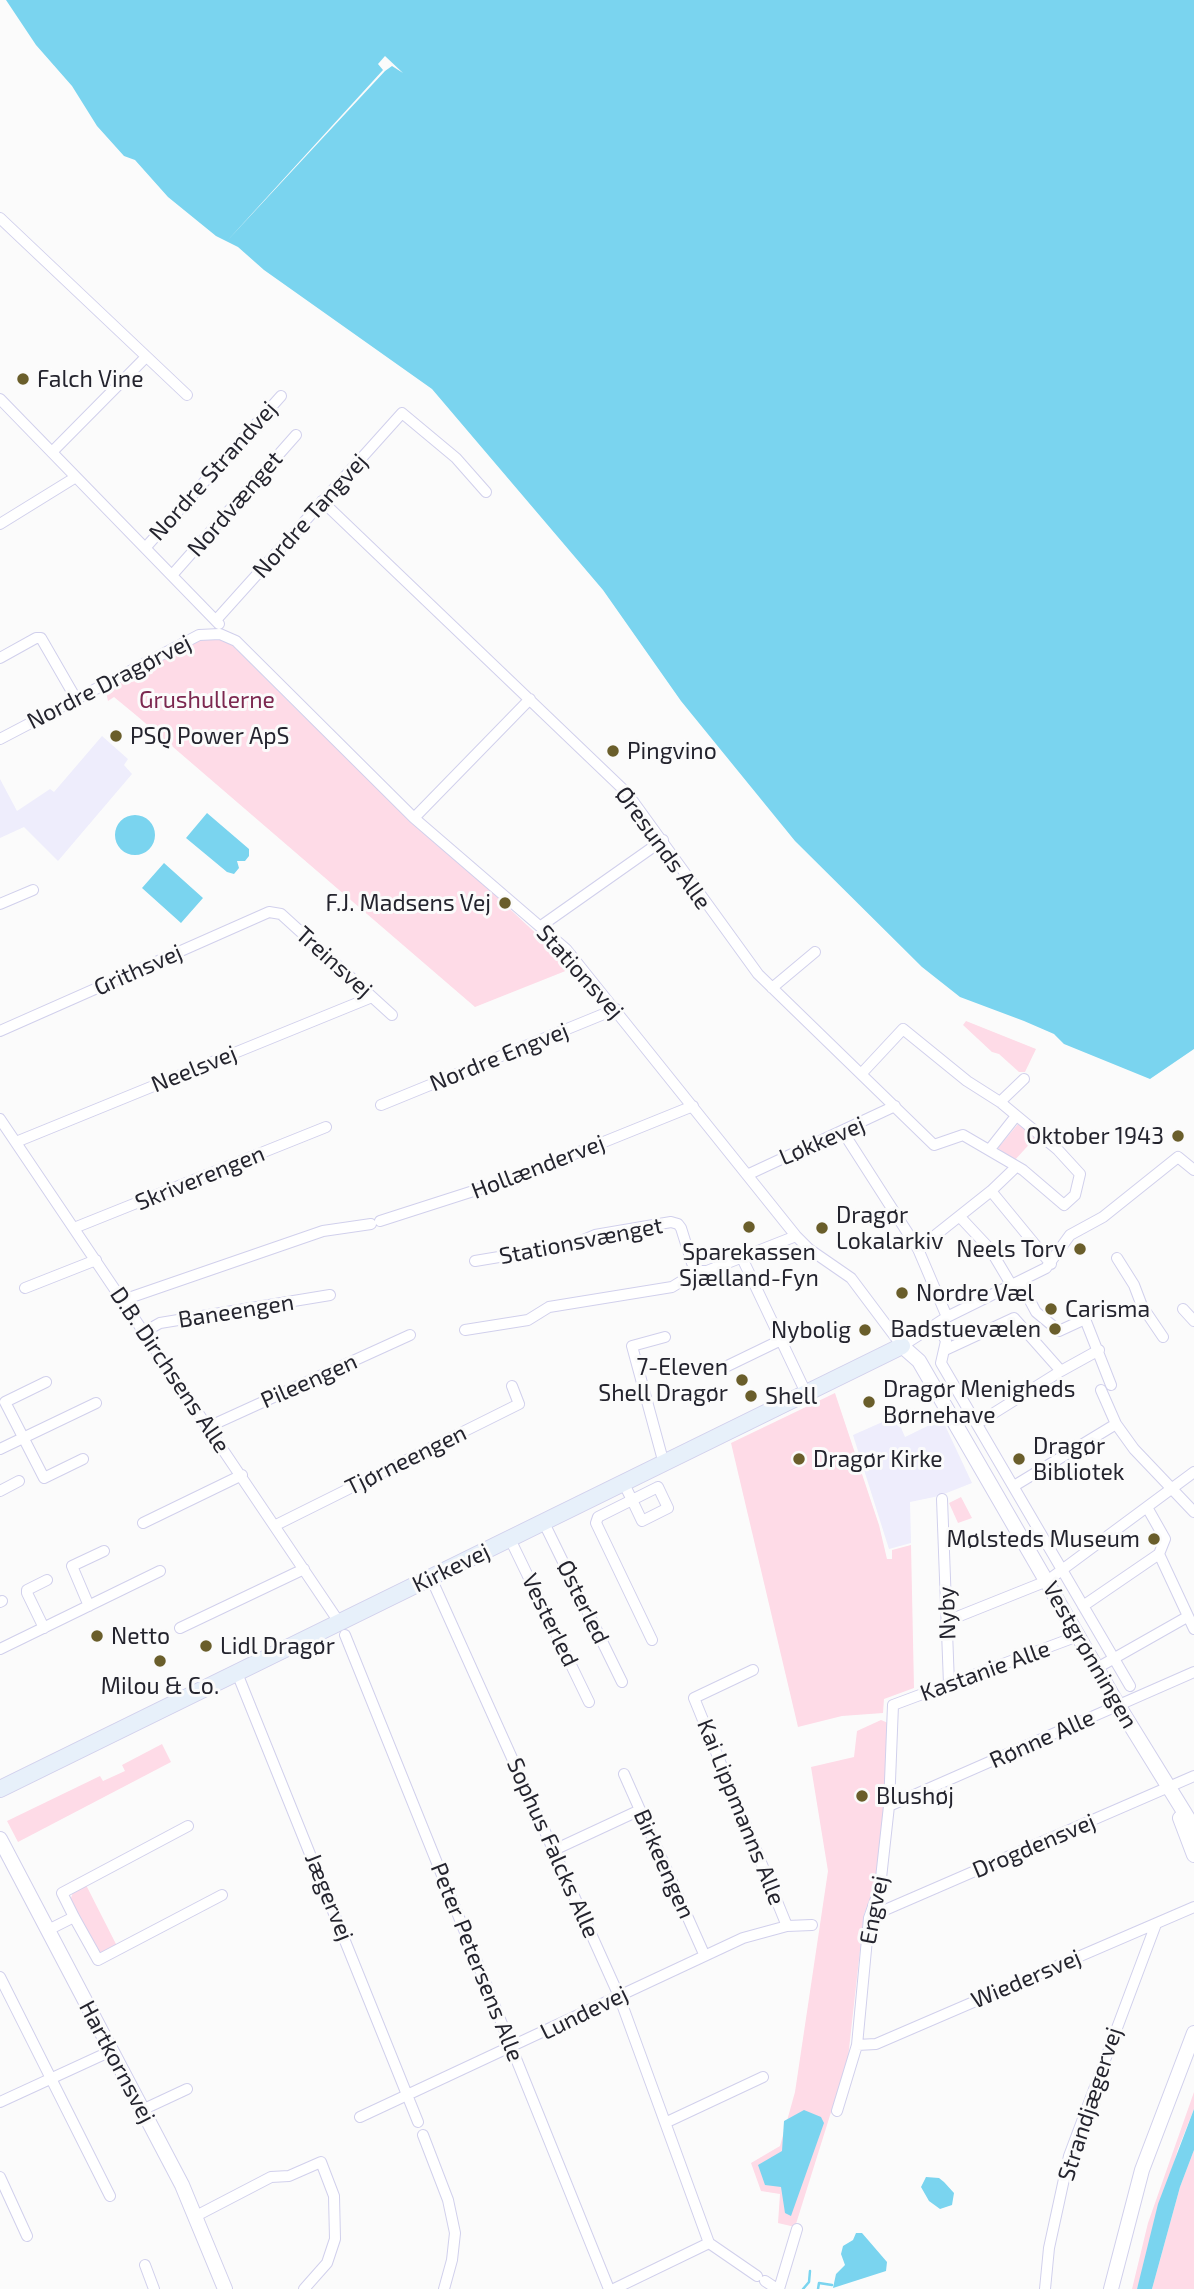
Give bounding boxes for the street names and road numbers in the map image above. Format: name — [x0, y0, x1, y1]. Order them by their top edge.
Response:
street label: Nordre Strandvej — [143, 396, 283, 546]
street label: Nordvænget — [182, 446, 288, 562]
street label: Nordre Tangvej — [247, 448, 373, 584]
street label: Nordre Dragørvej — [22, 629, 196, 735]
street label: Øresunds Alle — [609, 781, 717, 915]
street label: Stationsvej — [531, 919, 629, 1025]
street label: Treinsvej — [290, 921, 378, 1003]
street label: Grithsvej — [90, 938, 186, 1002]
street label: Nordre Engvej — [426, 1017, 572, 1097]
street label: Neelsvej — [147, 1039, 241, 1099]
street label: Løkkevej — [775, 1111, 869, 1171]
street label: Hollændervej — [468, 1129, 608, 1205]
street label: Skriverengen — [131, 1140, 269, 1216]
street label: Stationsvænget — [497, 1212, 665, 1270]
street label: D.B. Dirchsens Alle — [104, 1282, 236, 1458]
street label: Baneengen — [176, 1288, 296, 1334]
street label: Pileengen — [257, 1348, 361, 1414]
street label: Tjørneengen — [341, 1419, 471, 1501]
street label: Kirkevej — [408, 1538, 494, 1598]
street label: Østerled — [551, 1556, 615, 1648]
street label: Vesterled — [516, 1569, 584, 1671]
street label: Vestgrønningen — [1037, 1577, 1143, 1733]
street label: Nyby — [932, 1586, 962, 1640]
street label: Kastanie Alle — [916, 1635, 1054, 1707]
street label: Rønne Alle — [985, 1704, 1099, 1774]
street label: Kai Lippmanns Alle — [691, 1715, 791, 1909]
street label: Sophus Falcks Alle — [501, 1754, 605, 1942]
street label: Birkeengen — [628, 1805, 700, 1923]
street label: Drogdensvej — [968, 1808, 1100, 1884]
street label: Jægervej — [299, 1849, 359, 1945]
street label: Peter Petersens Alle — [425, 1859, 529, 2065]
street label: Engvej — [854, 1873, 894, 1947]
street label: Wiedersvej — [967, 1944, 1085, 2014]
street label: Lundevej — [536, 1980, 632, 2046]
street label: Hartkornsvej — [73, 1996, 161, 2128]
street label: Strandjægervej — [1052, 2024, 1128, 2184]

